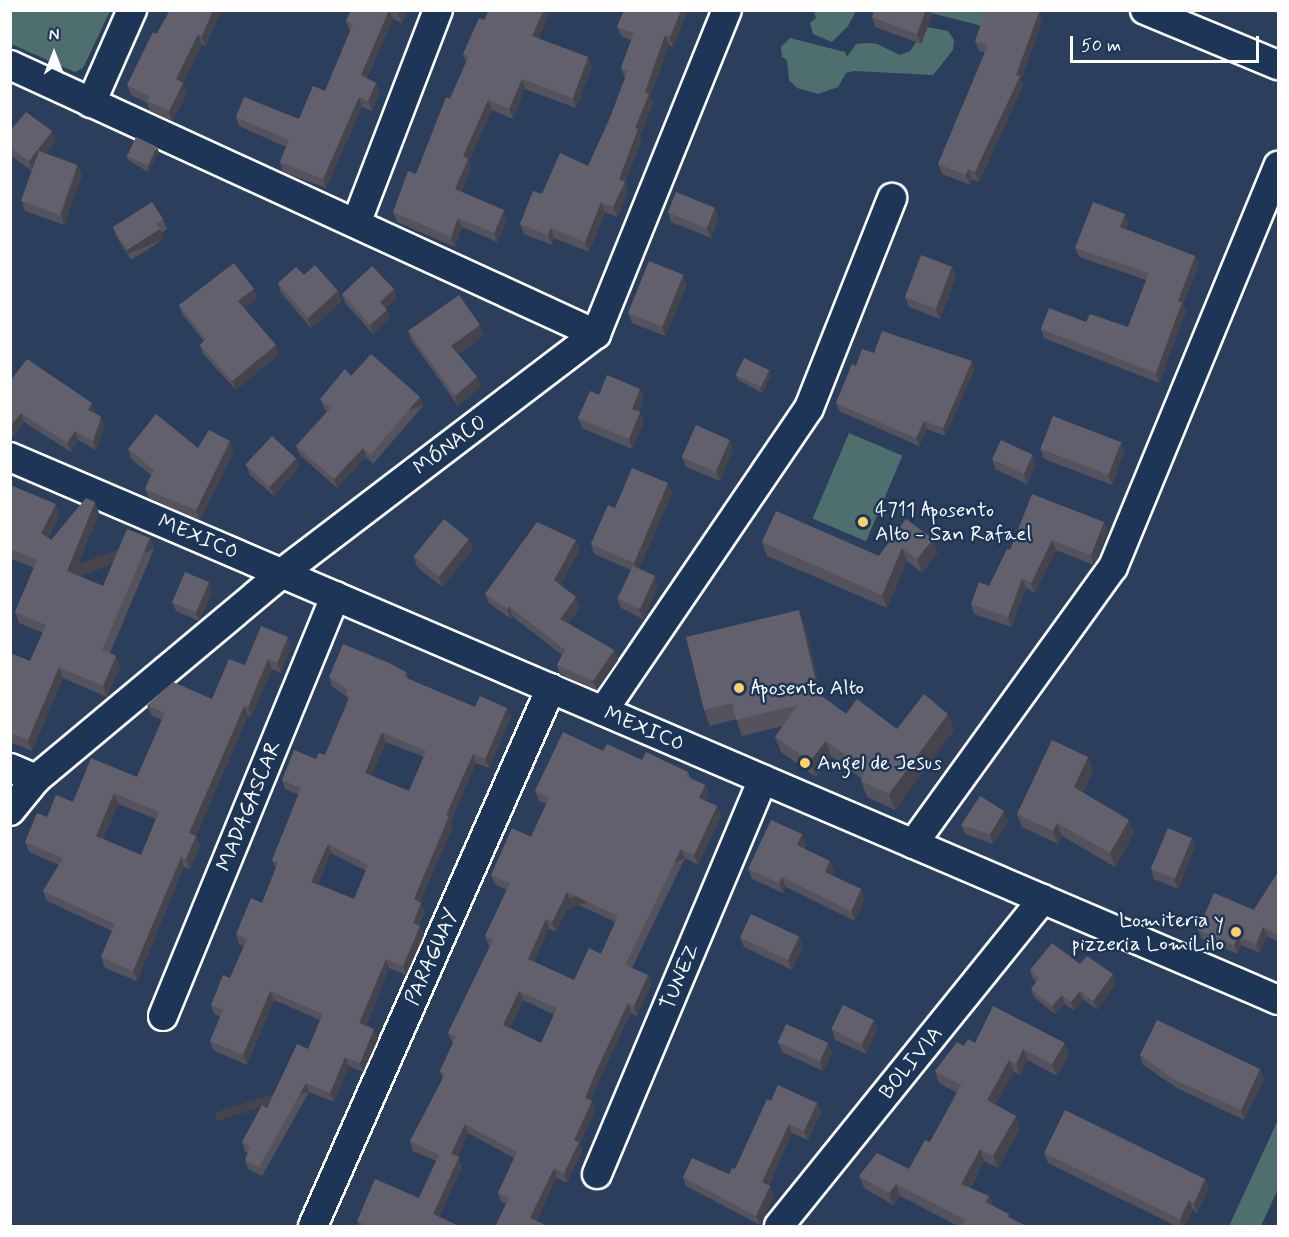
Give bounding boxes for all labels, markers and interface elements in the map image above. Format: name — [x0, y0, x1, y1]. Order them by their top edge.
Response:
north arrow — [24, 24, 84, 84]
scale bar — [1073, 24, 1262, 62]
text: N — [49, 25, 59, 46]
text: 50 m — [1081, 34, 1121, 58]
street label: MÓNACO — [409, 409, 491, 481]
place label: 4711 Aposento Alto - San Rafael — [875, 497, 1027, 547]
street label: MEXICO — [154, 509, 242, 565]
marker: 4711 Aposento Alto - San Rafael — [856, 515, 870, 529]
place label: Aposento Alto — [751, 675, 864, 701]
marker: Aposento Alto — [732, 681, 746, 695]
street label: MEXICO — [600, 701, 688, 757]
street label: MADAGASCAR — [211, 737, 287, 875]
place label: Angel de Jesus — [817, 750, 944, 776]
marker: Angel de Jesus — [798, 756, 812, 770]
street label: PARAGUAY — [399, 905, 465, 1009]
place label: Lomiteria y pizzeria LomiLilo — [1071, 907, 1224, 957]
marker: Lomiteria y pizzeria LomiLilo — [1229, 925, 1243, 939]
street label: TUNEZ — [655, 940, 705, 1014]
street label: BOLIVIA — [874, 1021, 948, 1105]

